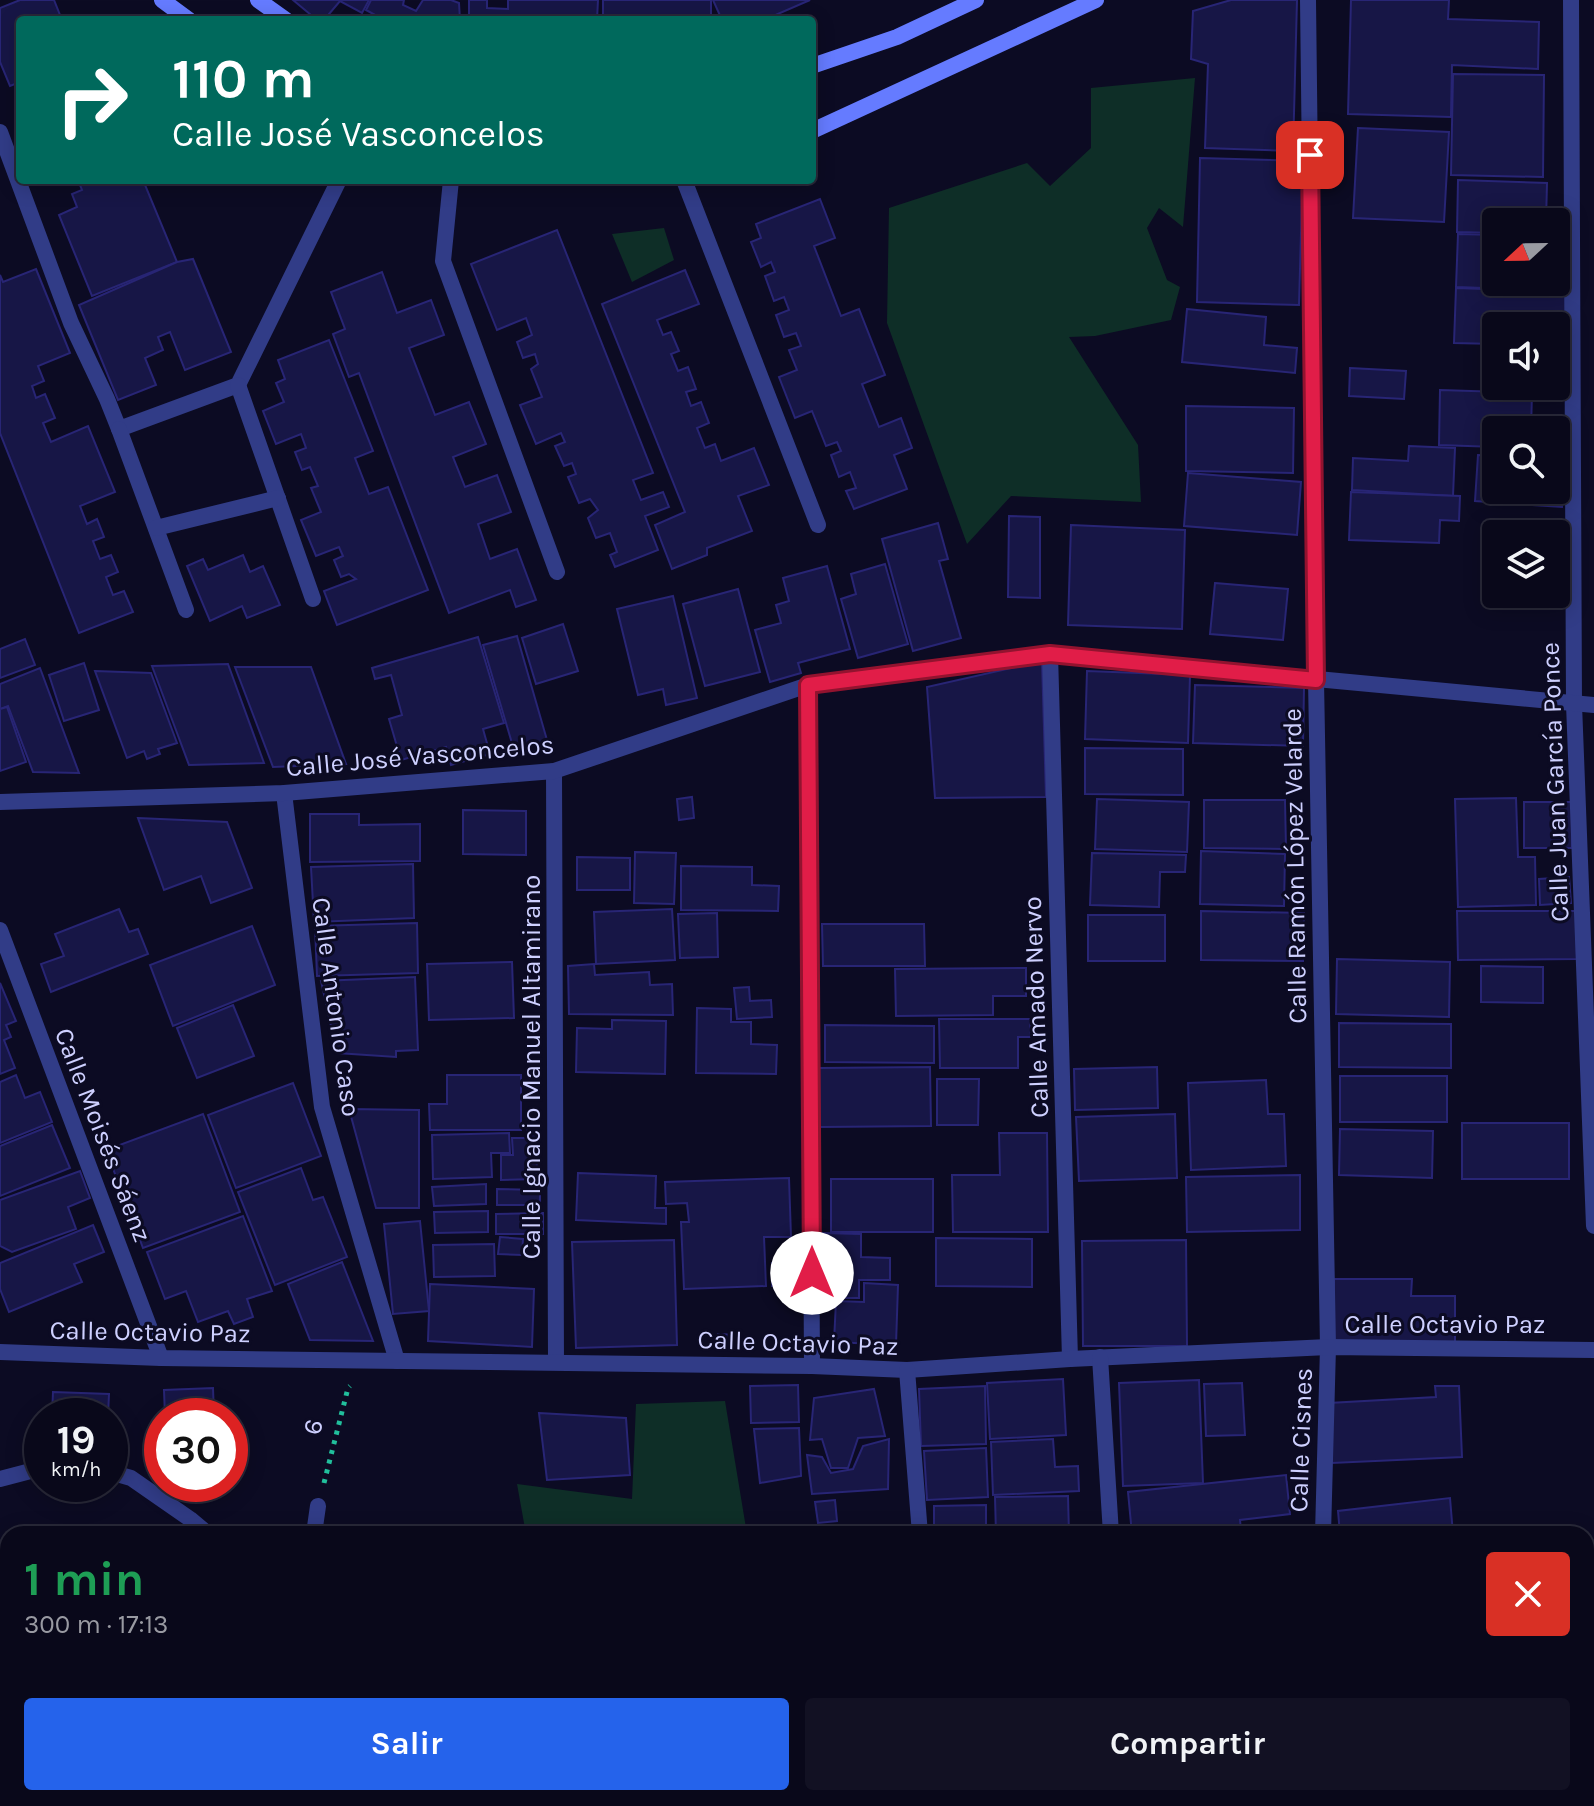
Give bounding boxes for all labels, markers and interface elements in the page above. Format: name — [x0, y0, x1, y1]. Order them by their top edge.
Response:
text: 110 m — [172, 46, 315, 111]
icon: right — [40, 48, 144, 152]
text: Calle José Vasconcelos — [172, 113, 545, 155]
pin — [1276, 121, 1344, 189]
icon: arrive — [1288, 133, 1332, 177]
north arrow — [1482, 208, 1570, 296]
map controls — [1482, 208, 1570, 608]
button: sound — [1482, 312, 1570, 400]
button: search — [1482, 416, 1570, 504]
button: layers — [1482, 520, 1570, 608]
street label: Calle Juan García Ponce — [1535, 642, 1575, 922]
street label: Calle Ramón López Velarde — [1277, 708, 1313, 1024]
street label: Calle José Vasconcelos — [285, 729, 555, 783]
street label: Calle Ignacio Manuel Altamirano — [516, 875, 547, 1259]
street label: Calle Antonio Caso — [305, 895, 367, 1119]
street label: Calle Amado Nervo — [1017, 896, 1055, 1118]
street label: Calle Moisés Sáenz — [48, 1024, 158, 1246]
position arrow — [770, 1231, 854, 1315]
street label: Calle Octavio Paz — [1345, 1309, 1545, 1340]
street label: Calle Octavio Paz — [49, 1315, 251, 1349]
street label: Calle Octavio Paz — [697, 1324, 899, 1362]
street label: Calle Cisnes — [1283, 1367, 1319, 1513]
speed limit sign: 30 — [144, 1398, 248, 1502]
text: 19 — [57, 1416, 95, 1463]
street label: 6 — [296, 1416, 330, 1438]
text: km/h — [51, 1458, 101, 1481]
text: 1 min — [24, 1551, 144, 1607]
button: close — [1486, 1552, 1570, 1636]
text: 300 m · 17:13 — [24, 1609, 168, 1640]
button: Salir — [24, 1698, 789, 1790]
button: Compartir — [805, 1698, 1570, 1790]

